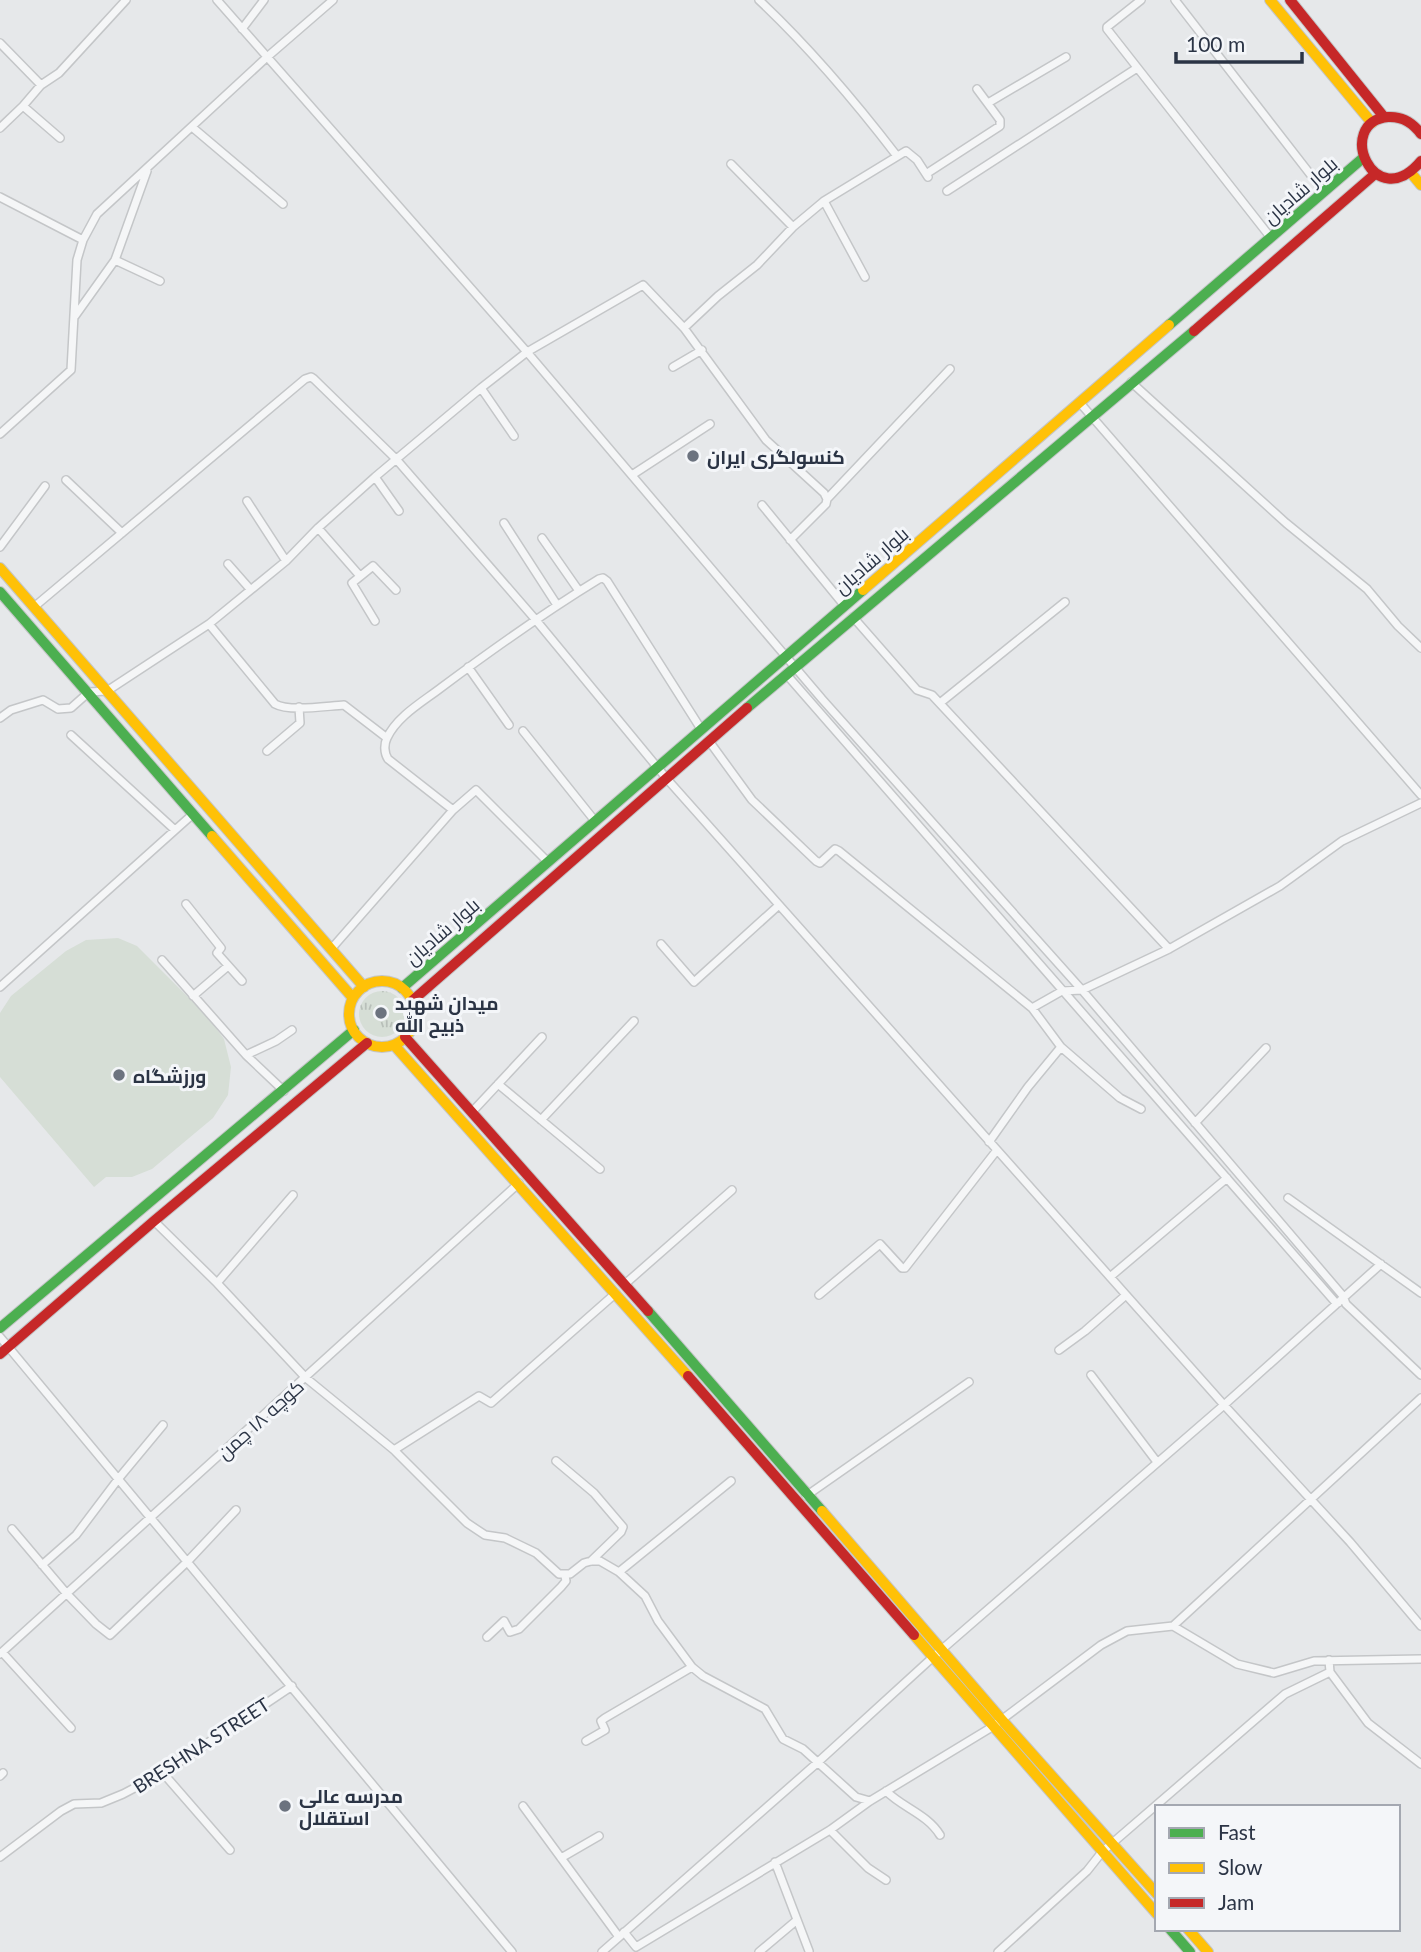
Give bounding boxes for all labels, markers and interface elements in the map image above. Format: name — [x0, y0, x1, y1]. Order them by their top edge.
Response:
scale bar — [1176, 21, 1302, 65]
text: 100 m — [1186, 31, 1245, 56]
street label: بلوار شادیان — [1258, 152, 1342, 229]
place label: کنسولگری ایران — [707, 445, 845, 469]
marker: کنسولگری ایران — [685, 448, 701, 464]
street label: بلوار شادیان — [829, 522, 913, 599]
street label: بلوار شادیان — [400, 893, 484, 970]
place label: میدان شهید ذبیح الله — [395, 991, 499, 1039]
marker: میدان شهید ذبیح الله — [373, 1005, 389, 1021]
place label: ورزشگاه — [133, 1064, 206, 1089]
marker: ورزشگاه — [111, 1067, 127, 1083]
street label: كوچه ١٨ چمن — [212, 1374, 309, 1465]
street label: BRESHNA STREET — [128, 1692, 274, 1798]
place label: مدرسه عالی استقلال — [299, 1784, 403, 1831]
marker: مدرسه عالی استقلال — [277, 1798, 293, 1814]
legend — [1155, 1805, 1400, 1931]
text: Fast — [1218, 1819, 1256, 1844]
text: Slow — [1218, 1854, 1263, 1879]
text: Jam — [1218, 1889, 1254, 1914]

